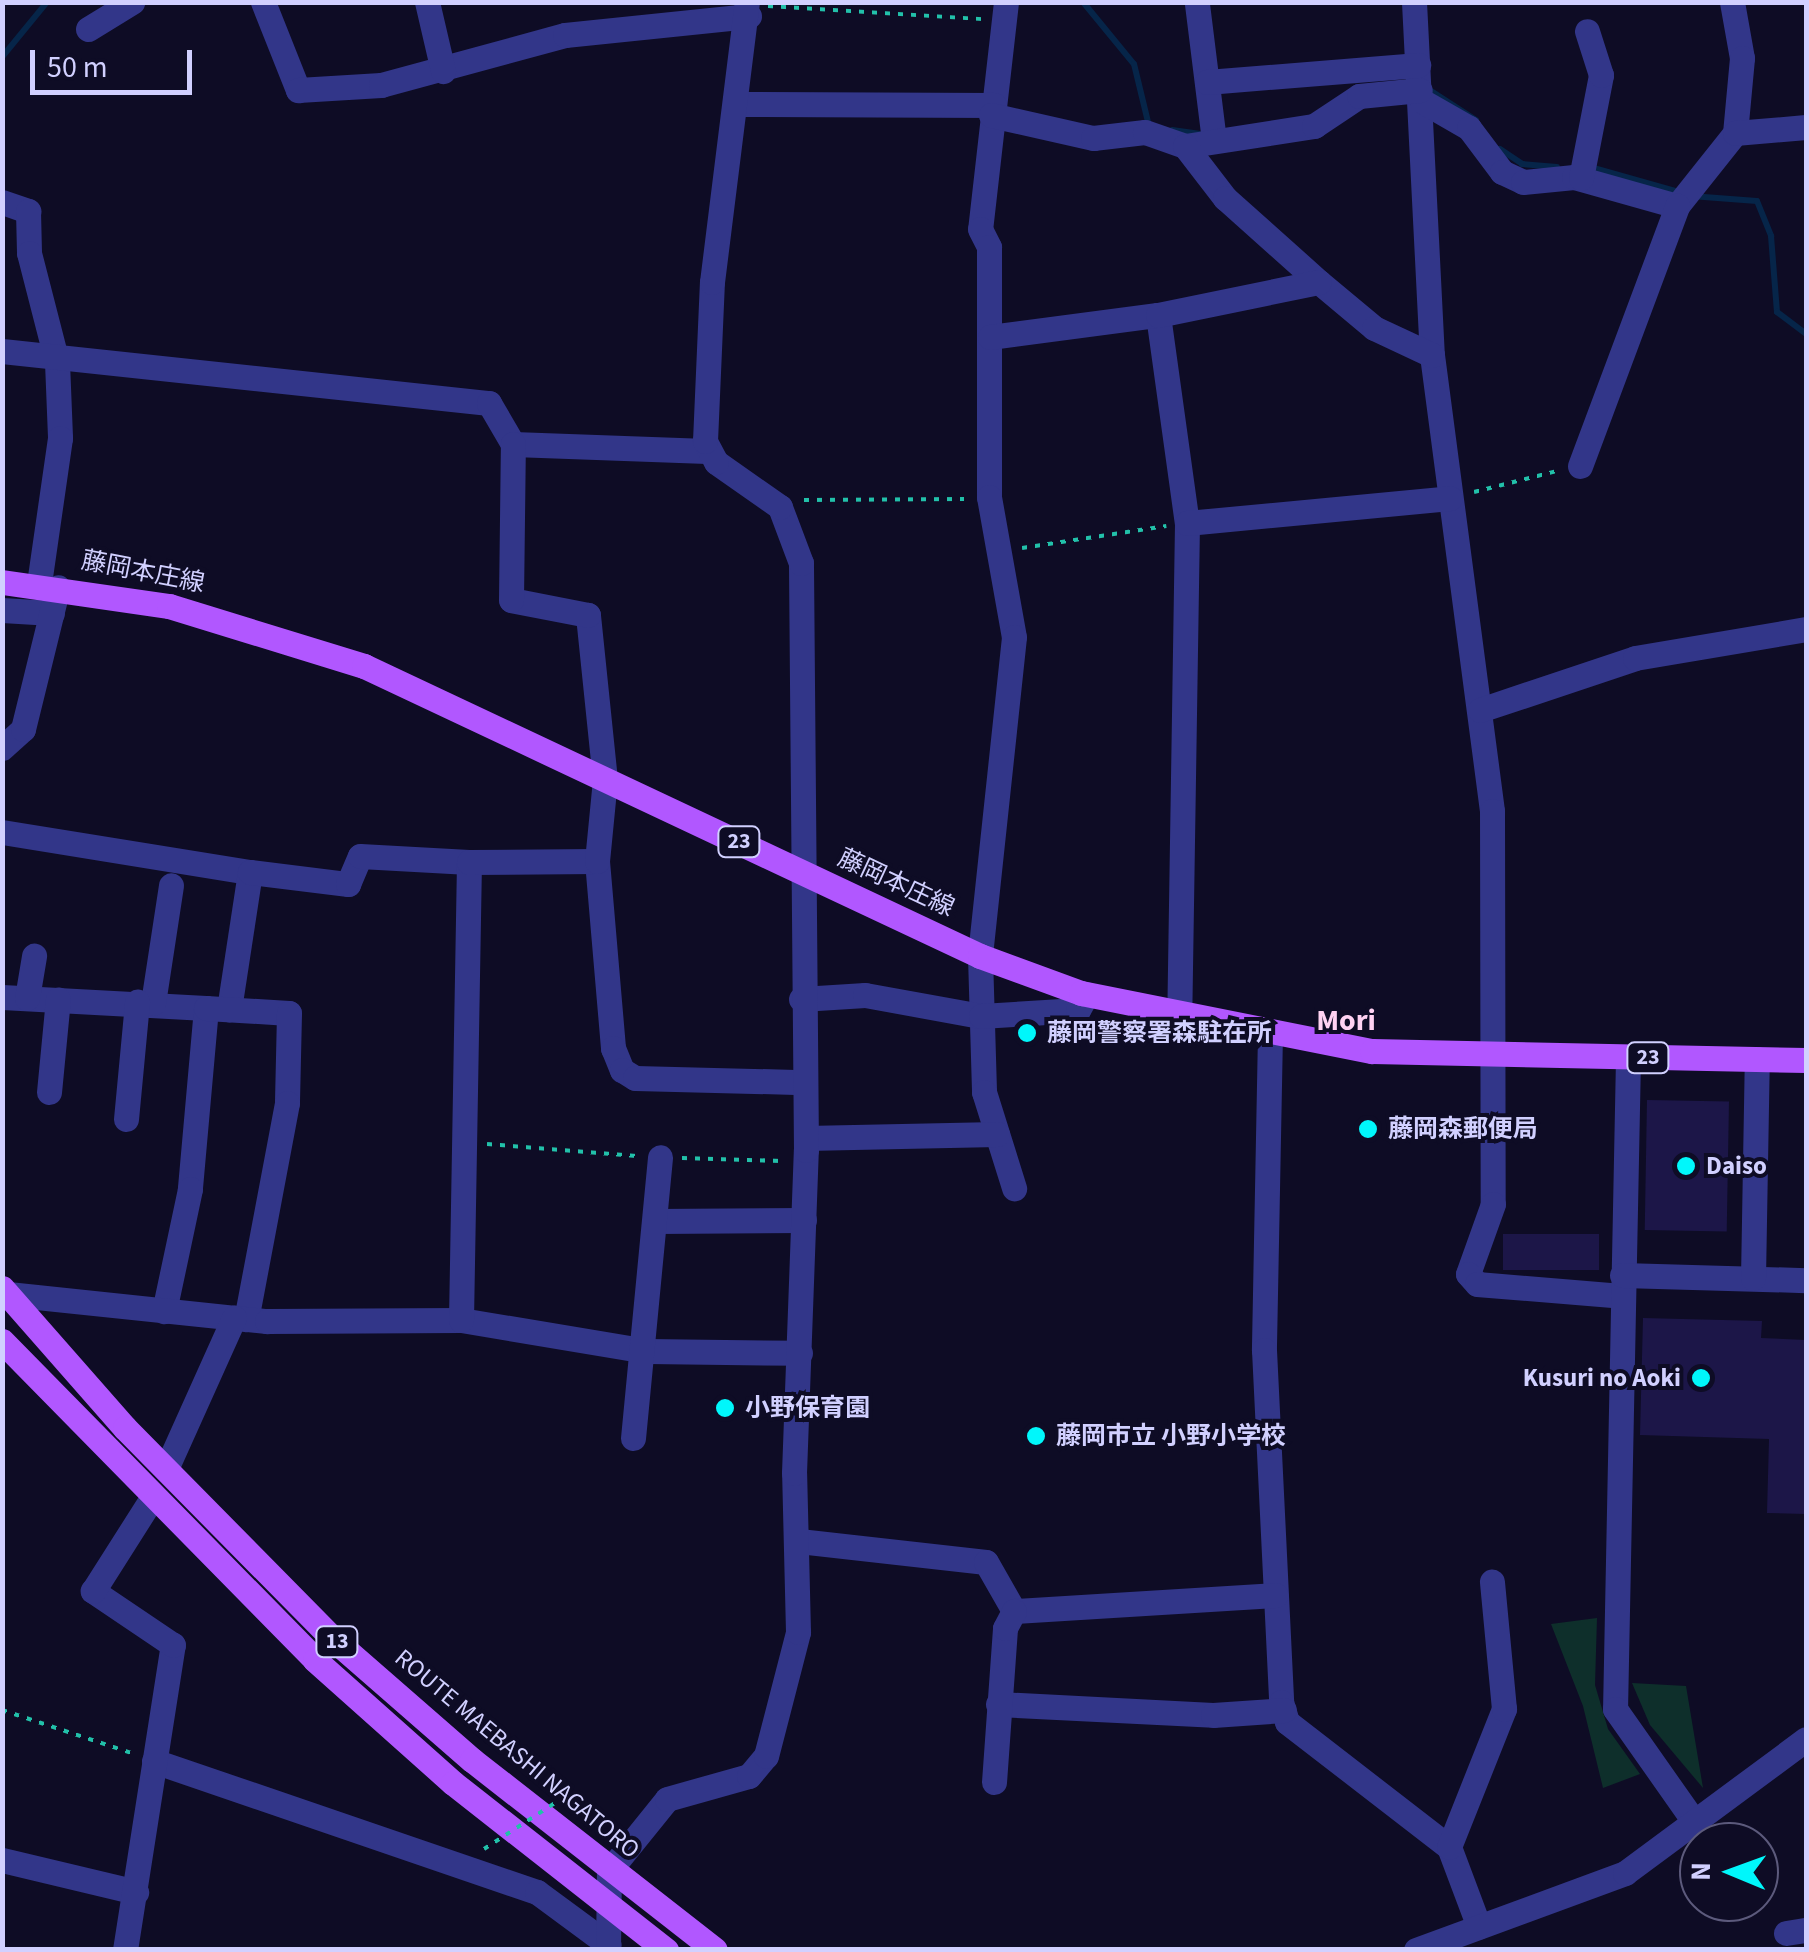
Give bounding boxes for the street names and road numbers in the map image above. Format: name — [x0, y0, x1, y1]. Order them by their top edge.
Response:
street label: 藤岡本庄線 — [79, 545, 207, 599]
road number: 23 — [716, 825, 762, 859]
street label: 藤岡本庄線 — [833, 843, 959, 923]
road number: 23 — [1626, 1041, 1670, 1075]
road number: 13 — [314, 1625, 360, 1659]
street label: ROUTE MAEBASHI NAGATORO — [389, 1643, 645, 1865]

